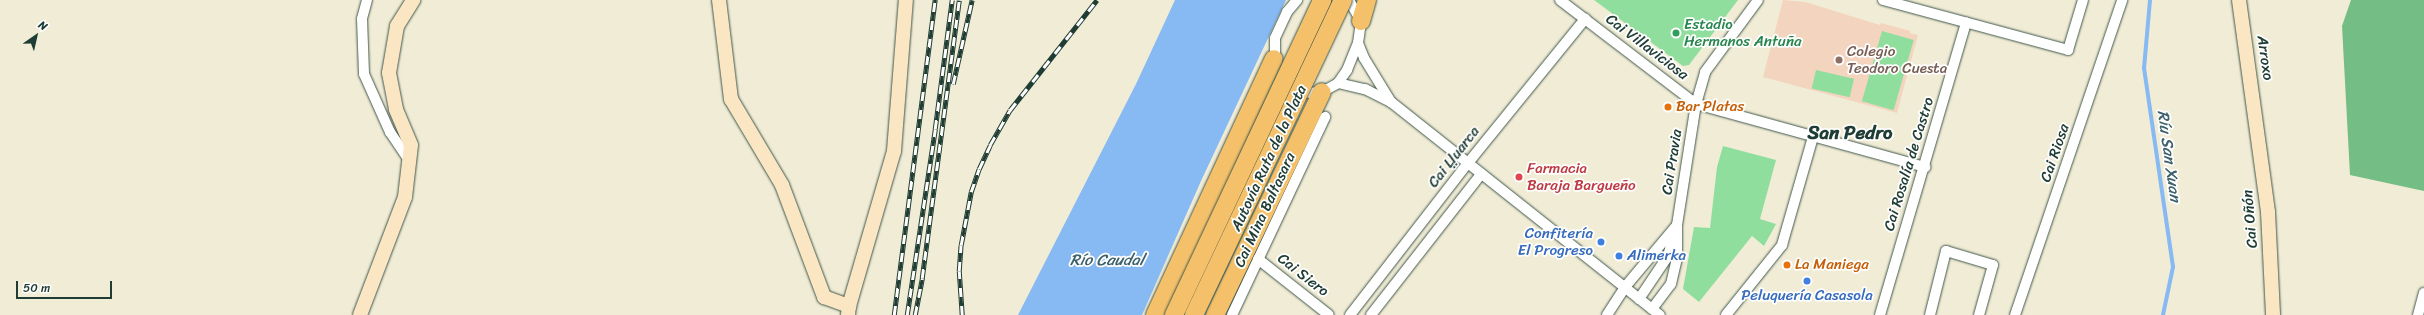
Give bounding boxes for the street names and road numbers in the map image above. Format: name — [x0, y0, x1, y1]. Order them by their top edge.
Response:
street label: Cai Villaviciosa — [1602, 10, 1692, 84]
street label: Arroxo — [2253, 34, 2277, 82]
street label: Autovía Ruta de la Plata — [1227, 82, 1311, 234]
street label: Cai Rosalía de Castro — [1880, 95, 1938, 233]
street label: Cai Riosa — [2037, 122, 2073, 184]
street label: Cai Ḷḷuarca — [1424, 123, 1484, 191]
street label: Cai Pravia — [1658, 128, 1686, 196]
street label: Cai Mina Baltasara — [1231, 150, 1299, 270]
street label: Cai Oñón — [2238, 189, 2262, 249]
street label: Cai Siero — [1274, 250, 1332, 300]

